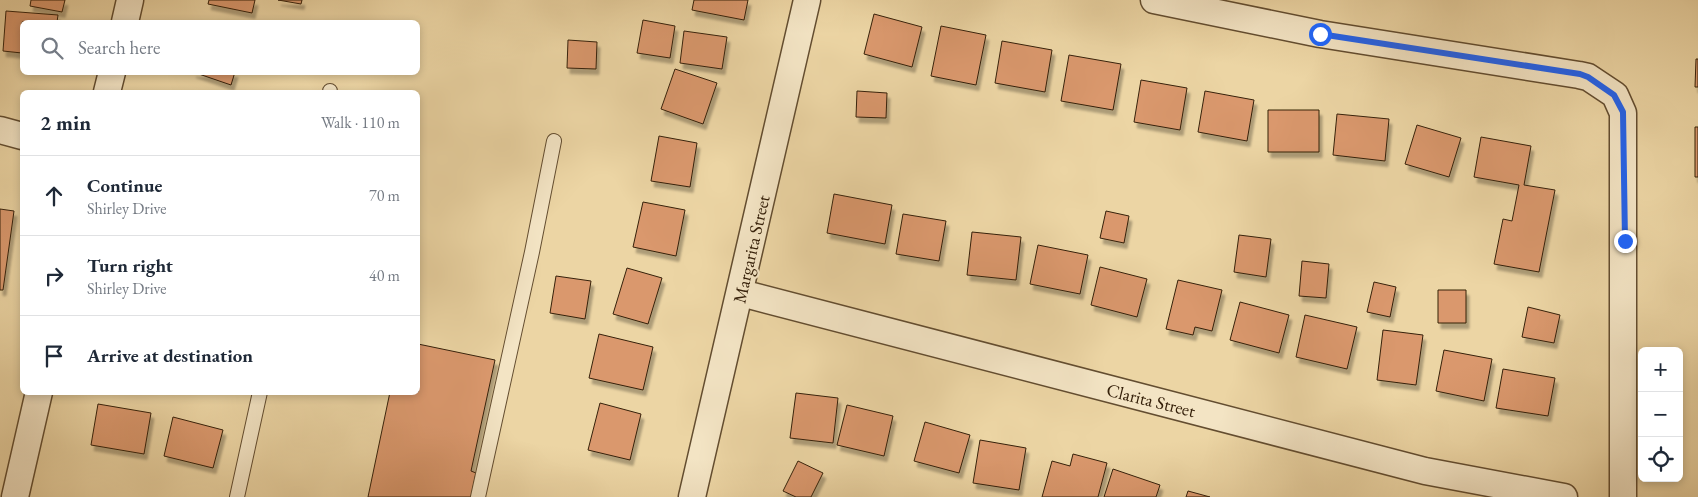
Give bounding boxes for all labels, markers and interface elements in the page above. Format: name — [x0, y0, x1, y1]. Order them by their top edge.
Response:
search box — [20, 20, 420, 75]
route start — [1309, 23, 1332, 46]
icon: search — [38, 34, 66, 62]
text: Search here — [78, 35, 160, 60]
text: 2 min — [40, 109, 91, 136]
text: Walk · 110 m — [321, 112, 400, 133]
text: Continue — [87, 173, 162, 198]
icon: ahead — [40, 182, 68, 210]
text: 70 m — [369, 185, 400, 206]
street label: Margarita Street — [727, 192, 775, 305]
text: Shirley Drive — [87, 198, 166, 219]
route end — [1614, 230, 1637, 253]
text: Turn right — [87, 253, 173, 278]
icon: right — [40, 262, 68, 290]
text: 40 m — [369, 265, 400, 286]
text: Shirley Drive — [87, 278, 166, 299]
icon: arrive — [40, 342, 68, 370]
text: Arrive at destination — [87, 343, 253, 368]
map controls — [1638, 347, 1683, 482]
button: + — [1638, 347, 1683, 392]
street label: Clarita Street — [1104, 378, 1198, 422]
button: − — [1638, 392, 1683, 437]
button: locate — [1638, 437, 1683, 482]

